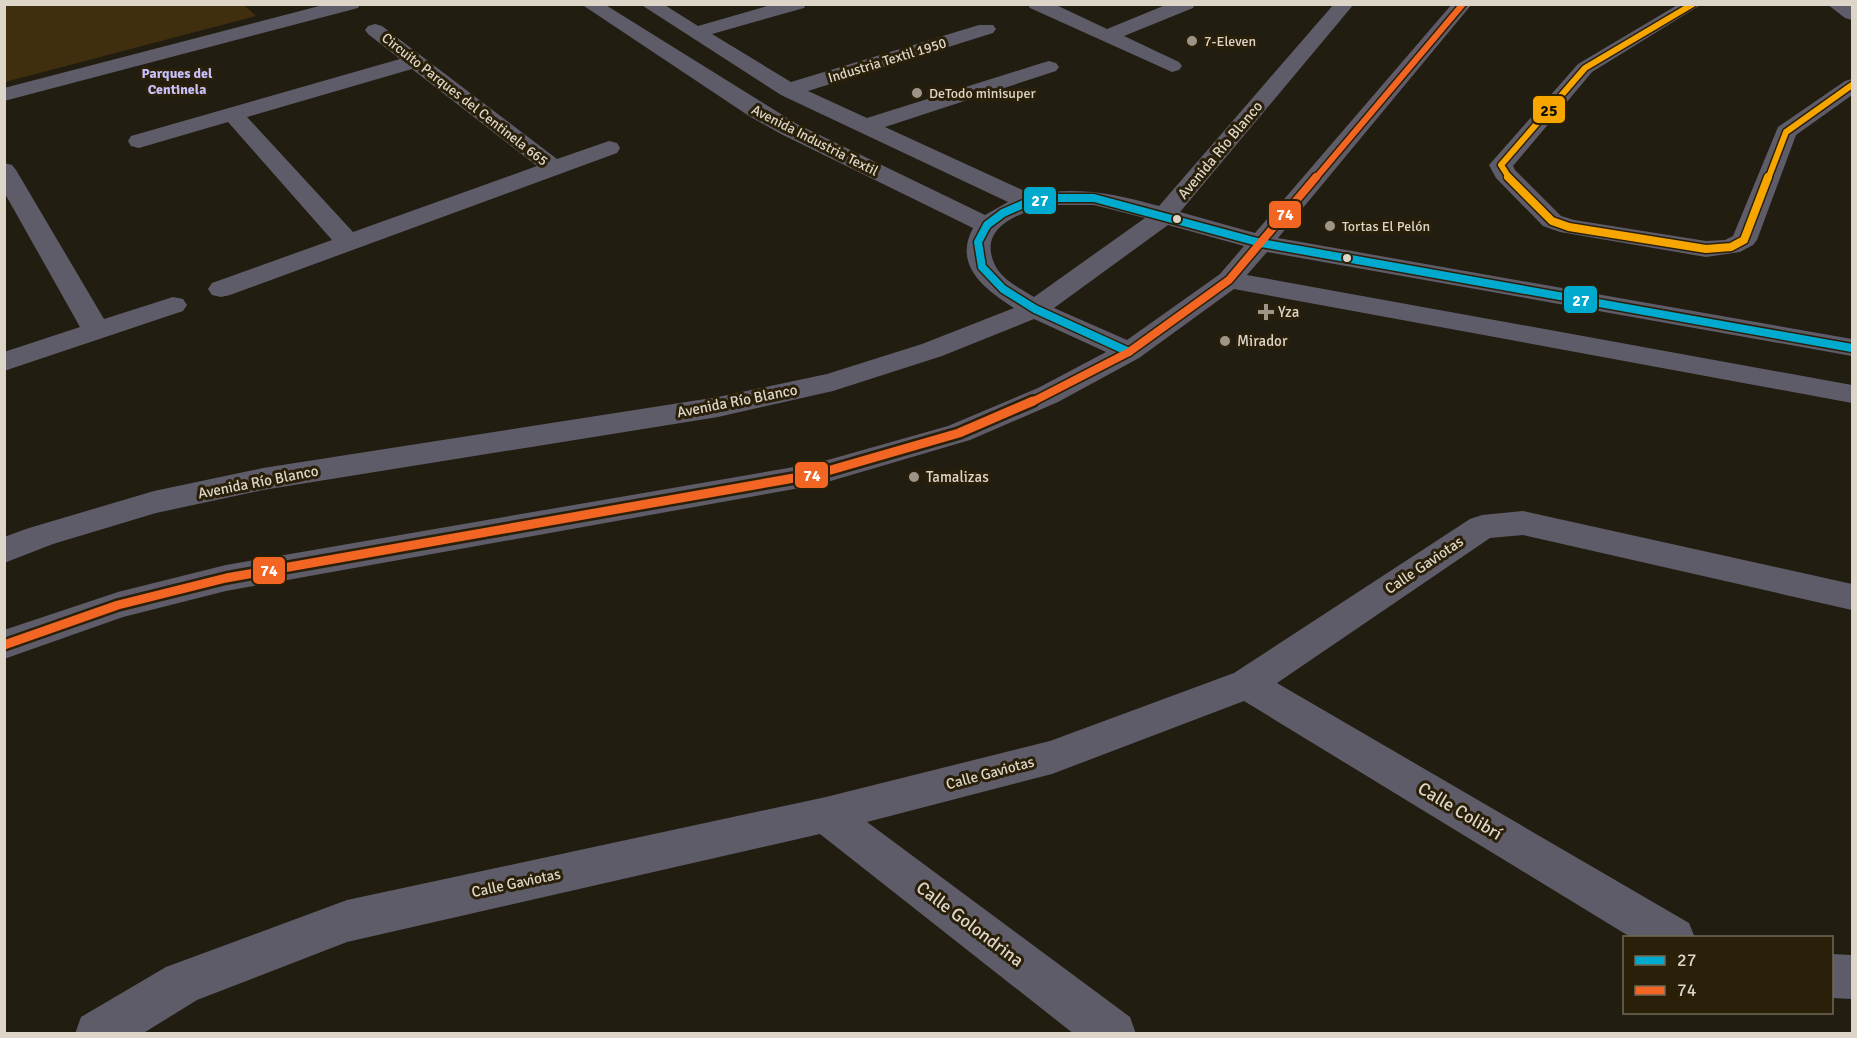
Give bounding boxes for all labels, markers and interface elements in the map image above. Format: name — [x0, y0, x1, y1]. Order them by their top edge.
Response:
street label: Circuito Parques del Centinela 665 — [378, 29, 551, 170]
place label: 7-Eleven — [1204, 33, 1256, 50]
street label: Industria Textil 1950 — [826, 34, 948, 87]
marker: 7-Eleven — [1185, 34, 1199, 48]
district label: Parques del Centinela — [142, 65, 213, 98]
place label: DeTodo minisuper — [929, 85, 1036, 102]
marker: DeTodo minisuper — [910, 86, 924, 100]
line badge: 25 — [1532, 95, 1566, 124]
street label: Avenida Río Blanco — [1174, 97, 1266, 203]
street label: Avenida Industria Textil — [749, 101, 881, 180]
text: 25 — [1540, 101, 1558, 121]
line badge: 27 — [1023, 186, 1057, 215]
text: 27 — [1031, 191, 1049, 211]
line badge: 74 — [1268, 200, 1302, 229]
text: 74 — [1276, 205, 1294, 225]
unlabelled marker — [1171, 213, 1183, 225]
place label: Tortas El Pelón — [1342, 218, 1430, 235]
marker: Tortas El Pelón — [1323, 219, 1337, 233]
unlabelled marker — [1341, 252, 1353, 264]
line badge: 27 — [1563, 285, 1598, 314]
text: 27 — [1572, 291, 1590, 311]
place label: Yza — [1278, 303, 1299, 321]
marker: Yza — [1259, 305, 1273, 319]
place label: Mirador — [1237, 332, 1288, 350]
marker: Mirador — [1218, 334, 1232, 348]
street label: Avenida Río Blanco — [675, 380, 799, 422]
street label: Avenida Río Blanco — [196, 461, 320, 503]
line badge: 74 — [794, 461, 829, 489]
text: 74 — [803, 466, 821, 486]
place label: Tamalizas — [926, 468, 989, 486]
marker: Tamalizas — [907, 470, 921, 484]
street label: Calle Gaviotas — [1381, 532, 1467, 598]
line badge: 74 — [252, 556, 286, 585]
text: 74 — [260, 561, 278, 581]
street label: Calle Gaviotas — [944, 752, 1037, 793]
street label: Calle Colibrí — [1414, 777, 1506, 845]
street label: Calle Gaviotas — [470, 865, 563, 901]
street label: Calle Golondrina — [912, 877, 1028, 971]
legend — [1623, 936, 1833, 1014]
text: 27 — [1677, 949, 1696, 971]
text: 74 — [1677, 979, 1697, 1001]

